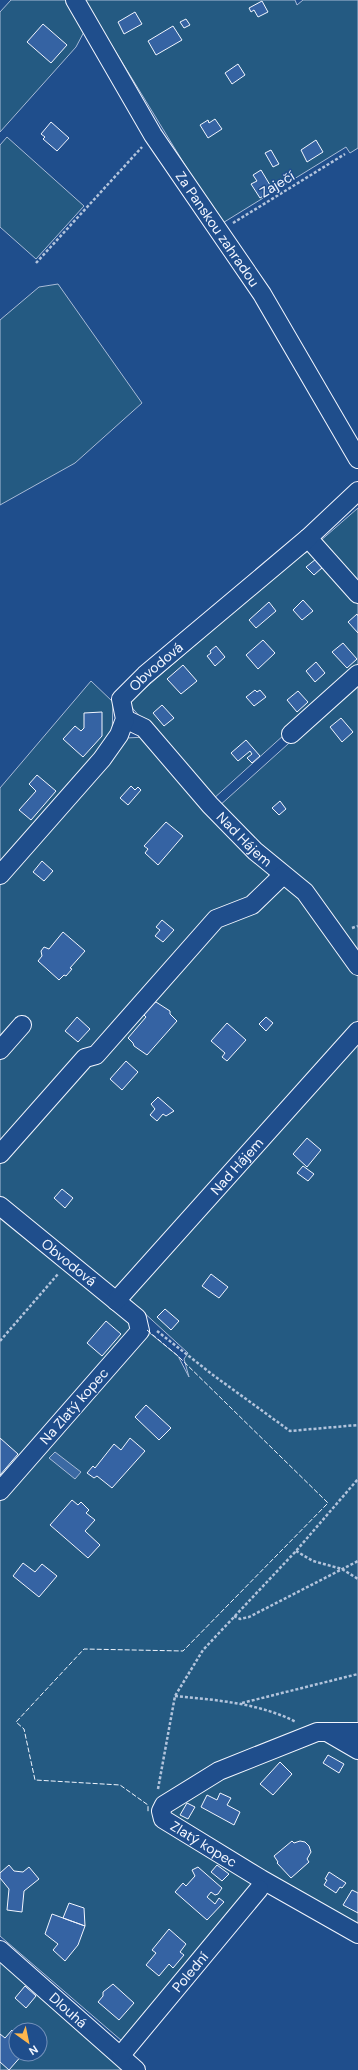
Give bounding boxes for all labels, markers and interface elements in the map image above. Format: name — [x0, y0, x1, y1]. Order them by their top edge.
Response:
street label: Zaječí — [256, 166, 299, 201]
street label: Za Panskou zahradou — [172, 168, 263, 290]
street label: Obvodová — [125, 638, 187, 695]
street label: Nad Hájem — [213, 808, 276, 870]
street label: Nad Hájem — [206, 1134, 267, 1199]
street label: Obvodová — [38, 1234, 100, 1290]
street label: Na Zlatý kopec — [36, 1364, 112, 1448]
street label: Zlatý kopec — [167, 1817, 240, 1871]
street label: Polední — [168, 1947, 213, 1996]
street label: Dlouhá — [45, 1989, 91, 2032]
north arrow — [8, 2022, 48, 2062]
text: N — [26, 2042, 41, 2058]

